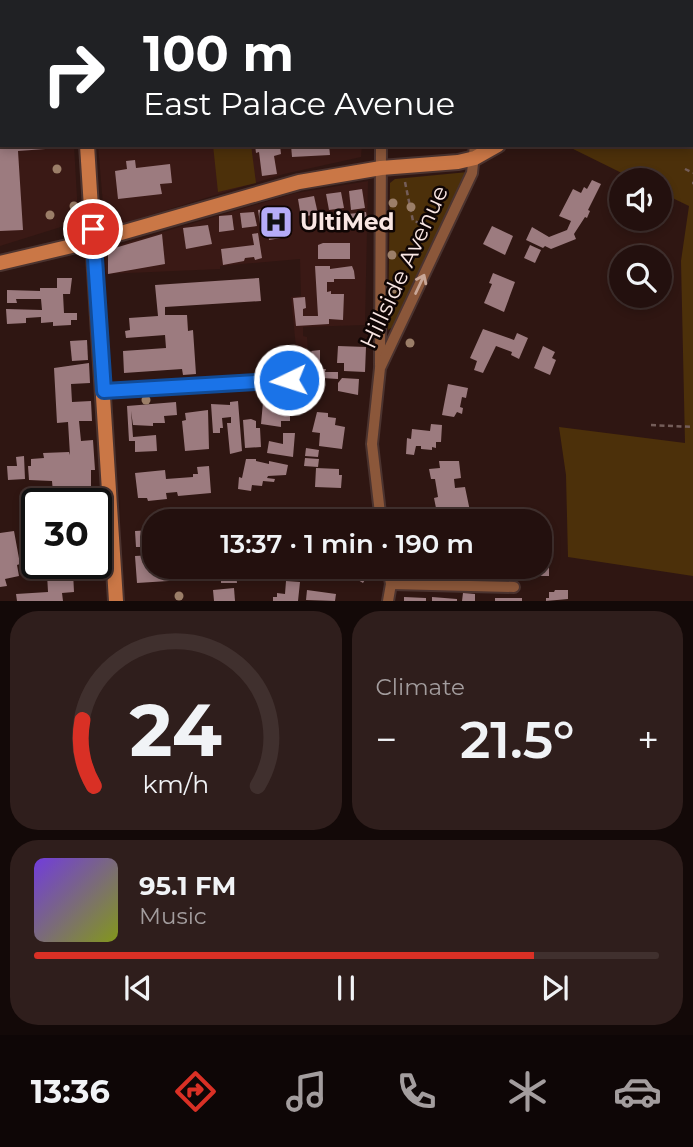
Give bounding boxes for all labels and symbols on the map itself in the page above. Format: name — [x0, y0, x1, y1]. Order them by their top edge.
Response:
street label: Hillside Avenue — [354, 181, 454, 353]
pin — [63, 199, 123, 259]
hospital icon: UltiMed — [257, 203, 295, 241]
place label: UltiMed — [300, 208, 394, 236]
one-way arrow — [414, 274, 427, 295]
position arrow — [252, 343, 326, 417]
speed limit sign: 30 — [21, 488, 112, 579]

